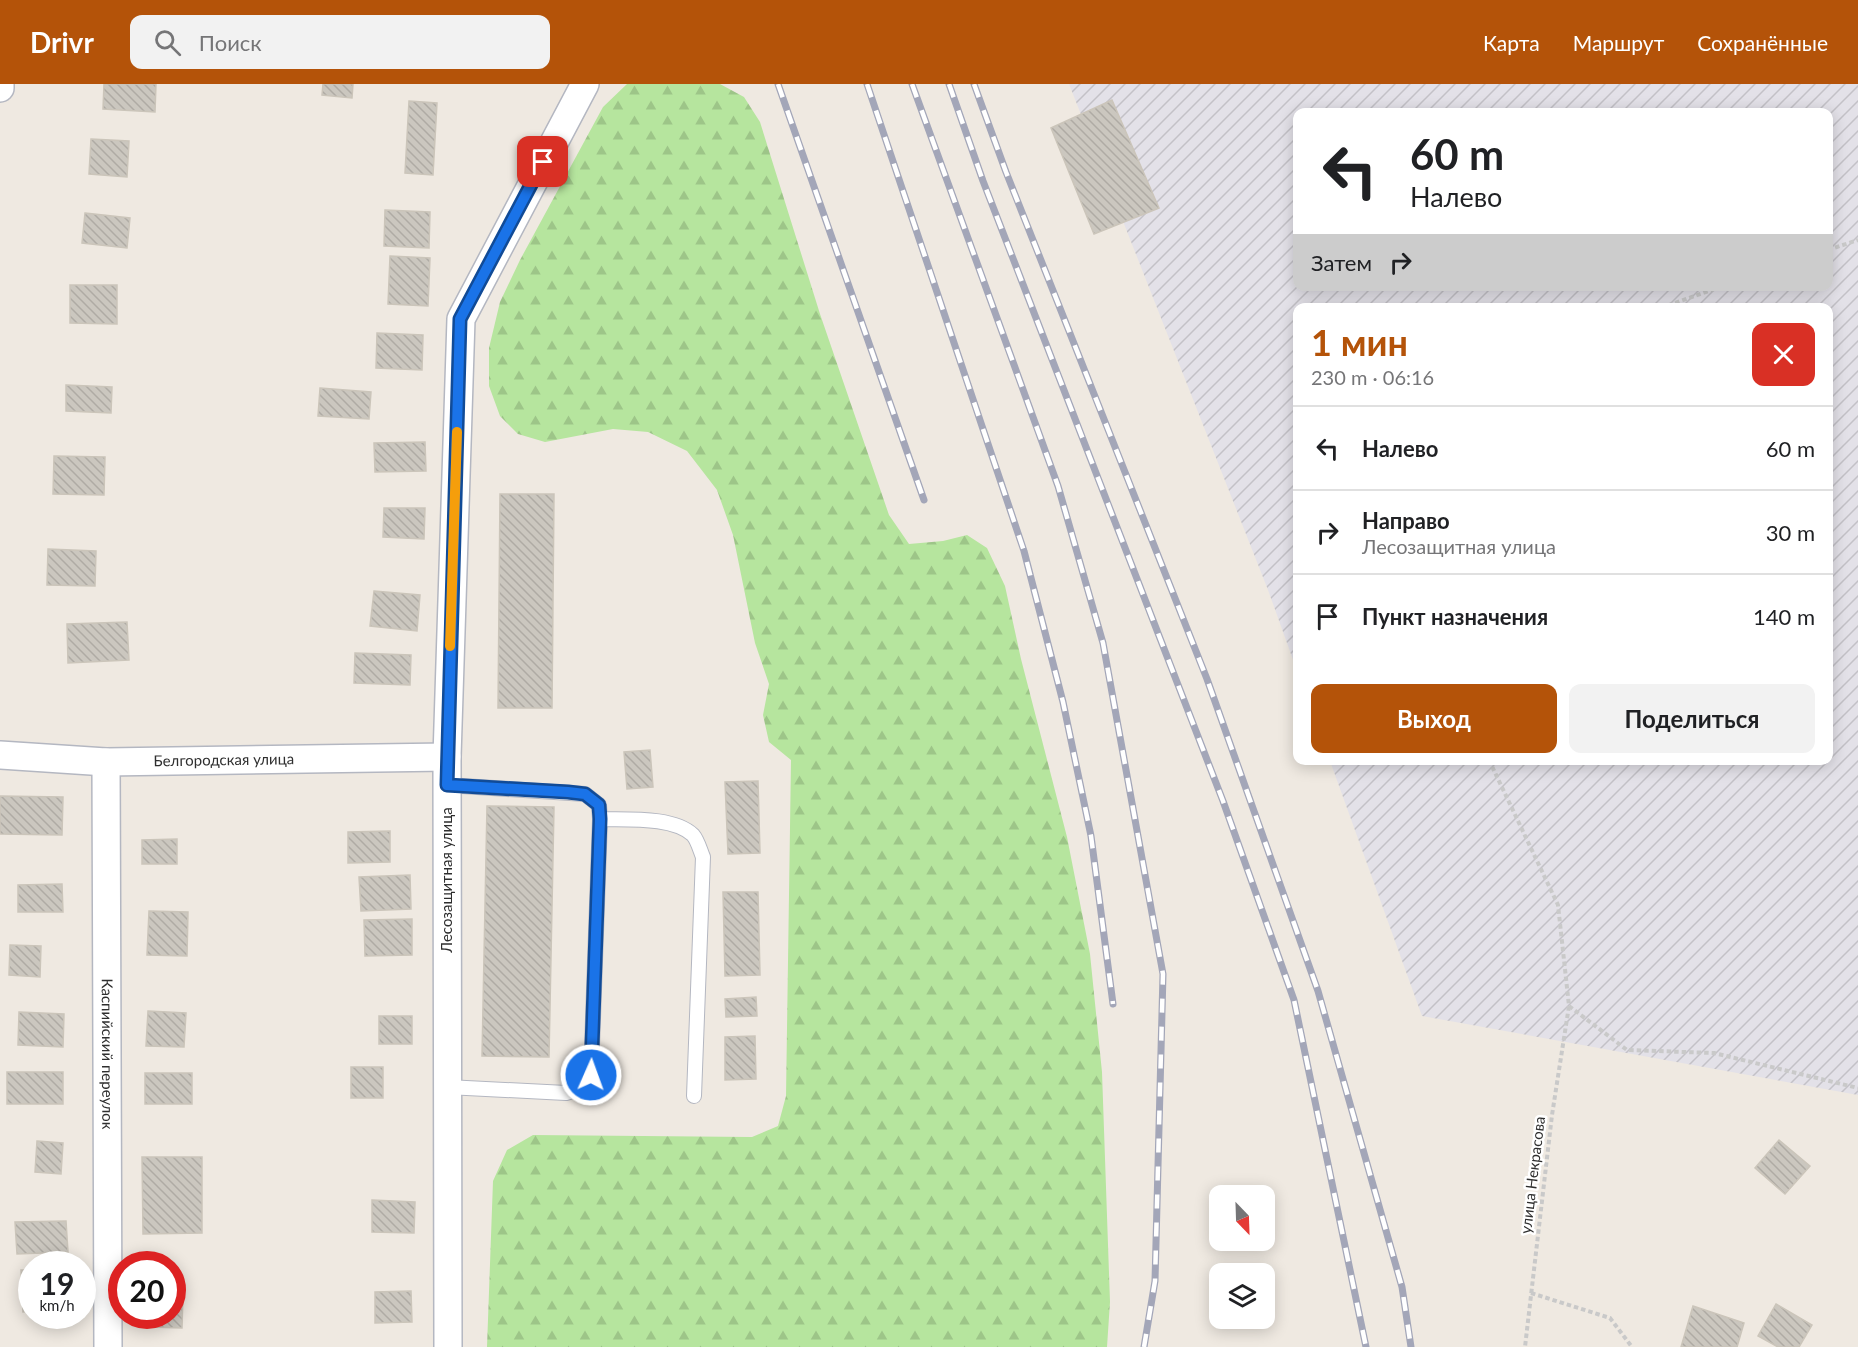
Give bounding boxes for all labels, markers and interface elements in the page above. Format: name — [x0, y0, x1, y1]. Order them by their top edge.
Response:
search box — [130, 15, 550, 69]
text: Drivr — [30, 25, 94, 59]
icon: search — [151, 26, 184, 59]
text: Поиск — [199, 29, 262, 56]
text: Карта — [1483, 30, 1540, 55]
text: Маршрут — [1573, 30, 1664, 55]
text: Сохранённые — [1697, 30, 1828, 55]
text: 60 m — [1410, 129, 1504, 179]
icon: left — [1311, 132, 1389, 210]
pin — [517, 136, 568, 187]
icon: arrive — [526, 145, 559, 178]
text: Налево — [1410, 180, 1502, 213]
icon: right — [1384, 246, 1417, 279]
text: Затем — [1311, 249, 1372, 276]
text: 1 мин — [1311, 320, 1408, 364]
button: close — [1752, 323, 1815, 386]
text: 230 m · 06:16 — [1311, 365, 1434, 389]
icon: left — [1311, 432, 1344, 465]
text: Налево — [1362, 435, 1438, 462]
text: 60 m — [1766, 435, 1815, 462]
text: Направо — [1362, 507, 1450, 534]
icon: right — [1311, 516, 1344, 549]
text: 30 m — [1766, 519, 1815, 546]
text: Лесозащитная улица — [1362, 534, 1556, 558]
icon: arrive — [1311, 600, 1344, 633]
text: Пункт назначения — [1362, 603, 1548, 630]
text: 140 m — [1753, 603, 1815, 630]
button: Выход — [1311, 684, 1557, 753]
button: Поделиться — [1569, 684, 1815, 753]
street label: Белгородская улица — [153, 749, 294, 769]
street label: Лесозащитная улица — [437, 807, 455, 954]
street label: Каспийский переулок — [99, 978, 117, 1130]
position arrow — [559, 1043, 623, 1107]
street label: улица Некрасова — [1516, 1115, 1548, 1235]
north arrow — [1209, 1185, 1275, 1251]
map controls — [1209, 1185, 1275, 1329]
speed limit sign: 20 — [108, 1251, 186, 1329]
button: layers — [1209, 1263, 1275, 1329]
text: 19 — [40, 1265, 74, 1301]
text: km/h — [39, 1296, 75, 1314]

